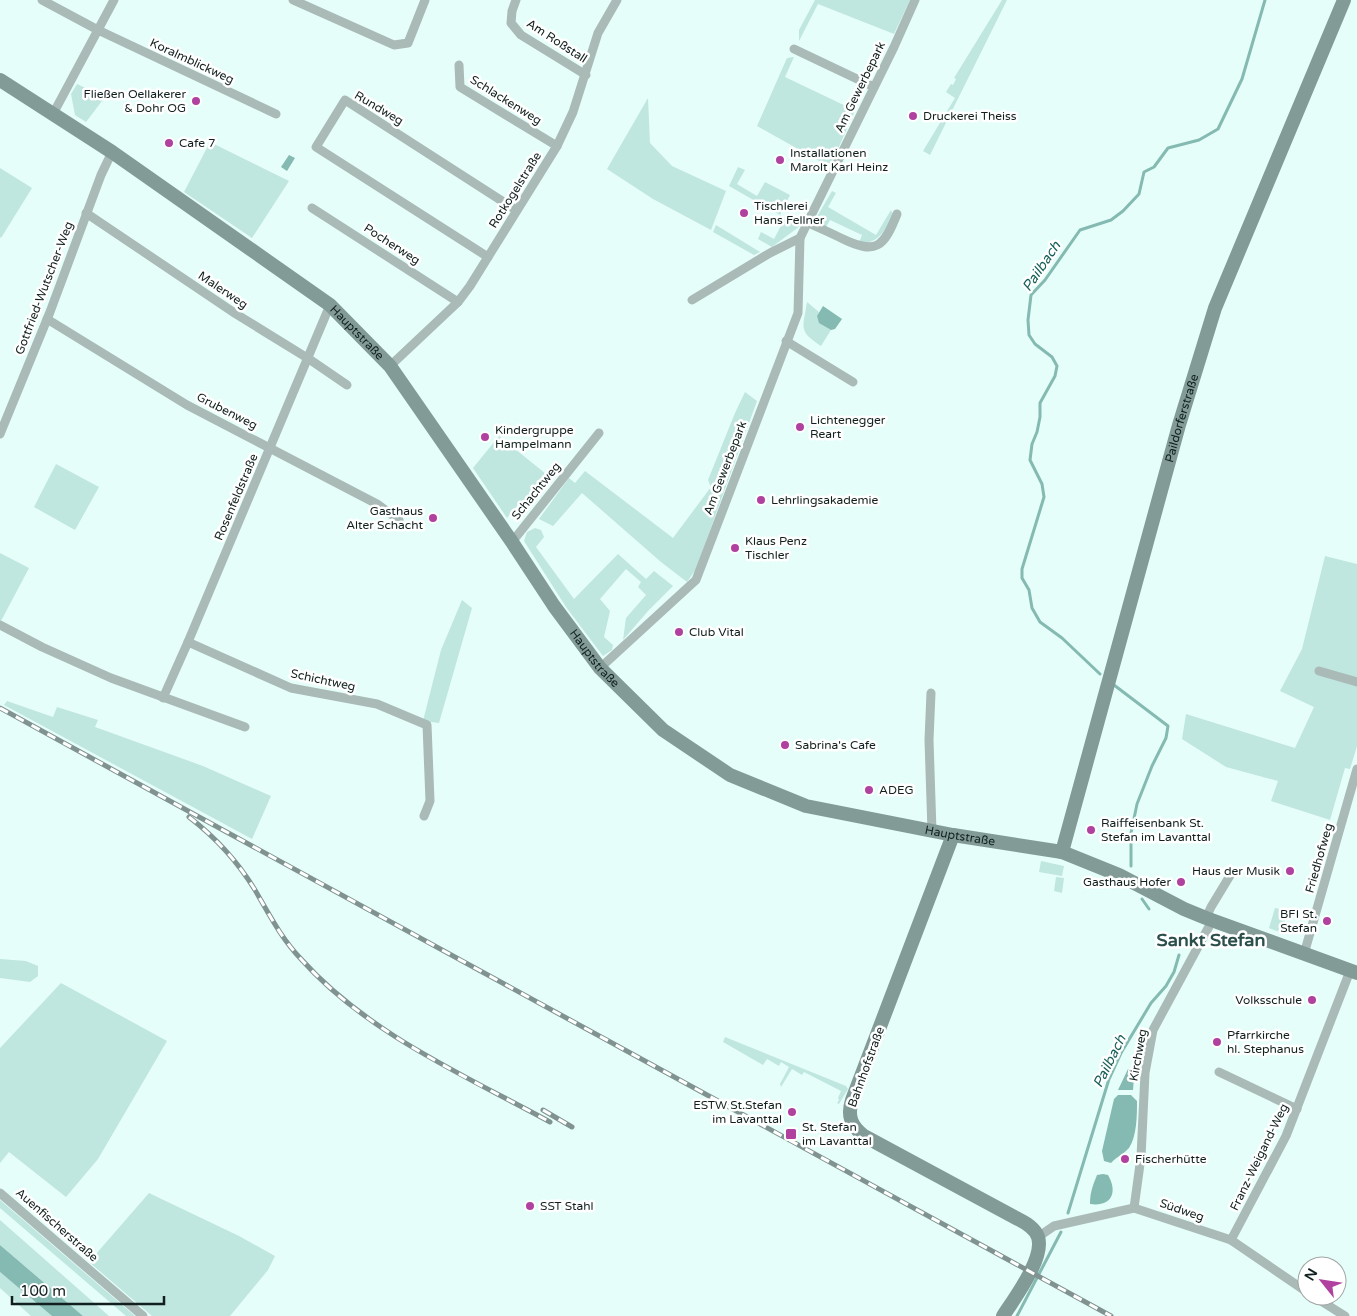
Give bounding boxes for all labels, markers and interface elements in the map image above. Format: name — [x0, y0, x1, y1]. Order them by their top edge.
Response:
street label: Am Roßstall — [524, 16, 590, 66]
street label: Koralmblickweg — [148, 35, 236, 87]
street label: Am Gewerbepark — [832, 39, 888, 135]
street label: Schlackenweg — [468, 72, 544, 128]
place label: Fließen Oellakerer & Dohr OG — [83, 87, 186, 115]
street label: Rundweg — [352, 88, 406, 128]
marker: Fließen Oellakerer & Dohr OG — [190, 95, 202, 107]
place label: Druckerei Theiss — [923, 109, 1017, 123]
marker: Druckerei Theiss — [907, 110, 919, 122]
place label: Cafe 7 — [179, 136, 216, 150]
marker: Cafe 7 — [163, 137, 175, 149]
place label: Installationen Marolt Karl Heinz — [790, 146, 888, 174]
street label: Rotkogelstraße — [486, 149, 544, 231]
marker: Installationen Marolt Karl Heinz — [774, 154, 786, 166]
place label: Tischlerei Hans Fellner — [754, 199, 825, 227]
marker: Tischlerei Hans Fellner — [738, 207, 750, 219]
street label: Gottfried-Wutscher-Weg — [12, 219, 76, 357]
street label: Pocherweg — [361, 221, 423, 267]
water label: Pailbach — [1019, 238, 1065, 294]
street label: Malerweg — [196, 268, 250, 312]
street label: Hauptstraße — [327, 302, 387, 363]
street label: Paildorferstraße — [1162, 372, 1201, 464]
street label: Grubenweg — [194, 390, 260, 432]
place label: Lichtenegger Reart — [810, 413, 886, 441]
street label: Am Gewerbepark — [701, 419, 750, 517]
marker: Lichtenegger Reart — [794, 421, 806, 433]
place label: Kindergruppe Hampelmann — [495, 423, 574, 451]
marker: Kindergruppe Hampelmann — [479, 431, 491, 443]
street label: Rosenfeldstraße — [211, 451, 261, 542]
street label: Schachtweg — [509, 460, 563, 522]
place label: Lehrlingsakademie — [771, 493, 879, 507]
marker: Lehrlingsakademie — [755, 494, 767, 506]
place label: Gasthaus Alter Schacht — [346, 504, 423, 532]
marker: Gasthaus Alter Schacht — [427, 512, 439, 524]
place label: Klaus Penz Tischler — [745, 534, 807, 562]
marker: Klaus Penz Tischler — [729, 542, 741, 554]
place label: Club Vital — [689, 625, 744, 639]
marker: Club Vital — [673, 626, 685, 638]
street label: Hauptstraße — [567, 627, 623, 690]
street label: Schichtweg — [289, 666, 357, 694]
place label: Sabrina's Cafe — [795, 738, 876, 752]
marker: Sabrina's Cafe — [779, 739, 791, 751]
place label: ADEG — [879, 783, 914, 797]
marker: ADEG — [863, 784, 875, 796]
place label: Raiffeisenbank St. Stefan im Lavanttal — [1101, 816, 1211, 844]
street label: Friedhofweg — [1302, 822, 1336, 894]
street label: Hauptstraße — [924, 823, 996, 849]
marker: Raiffeisenbank St. Stefan im Lavanttal — [1085, 824, 1097, 836]
place label: Haus der Musik — [1192, 864, 1280, 878]
marker: Haus der Musik — [1284, 865, 1296, 877]
place label: Gasthaus Hofer — [1083, 875, 1171, 889]
marker: Gasthaus Hofer — [1175, 876, 1187, 888]
place label: BFI St. Stefan — [1280, 907, 1317, 935]
marker: BFI St. Stefan — [1321, 915, 1333, 927]
district label: Sankt Stefan — [1157, 929, 1265, 951]
place label: Volksschule — [1235, 993, 1302, 1007]
marker: Volksschule — [1306, 994, 1318, 1006]
street label: Bahnhofstraße — [845, 1025, 887, 1109]
street label: Kirchweg — [1127, 1028, 1149, 1082]
place label: Pfarrkirche hl. Stephanus — [1227, 1028, 1304, 1056]
water label: Pailbach — [1089, 1032, 1130, 1090]
marker: Pfarrkirche hl. Stephanus — [1211, 1036, 1223, 1048]
place label: ESTW St.Stefan im Lavanttal — [693, 1098, 782, 1126]
street label: Franz-Weigand-Weg — [1227, 1101, 1291, 1213]
marker: ESTW St.Stefan im Lavanttal — [786, 1106, 798, 1118]
place label: St. Stefan im Lavanttal — [802, 1120, 872, 1148]
marker: St. Stefan im Lavanttal — [784, 1127, 798, 1141]
place label: Fischerhütte — [1135, 1152, 1207, 1166]
marker: Fischerhütte — [1119, 1153, 1131, 1165]
street label: Auenfischerstraße — [13, 1186, 101, 1265]
street label: Südweg — [1158, 1196, 1206, 1224]
place label: SST Stahl — [540, 1199, 594, 1213]
marker: SST Stahl — [524, 1200, 536, 1212]
north arrow — [1297, 1256, 1347, 1306]
text: N — [1301, 1266, 1321, 1284]
scale bar — [12, 1274, 165, 1306]
text: 100 m — [20, 1282, 66, 1300]

